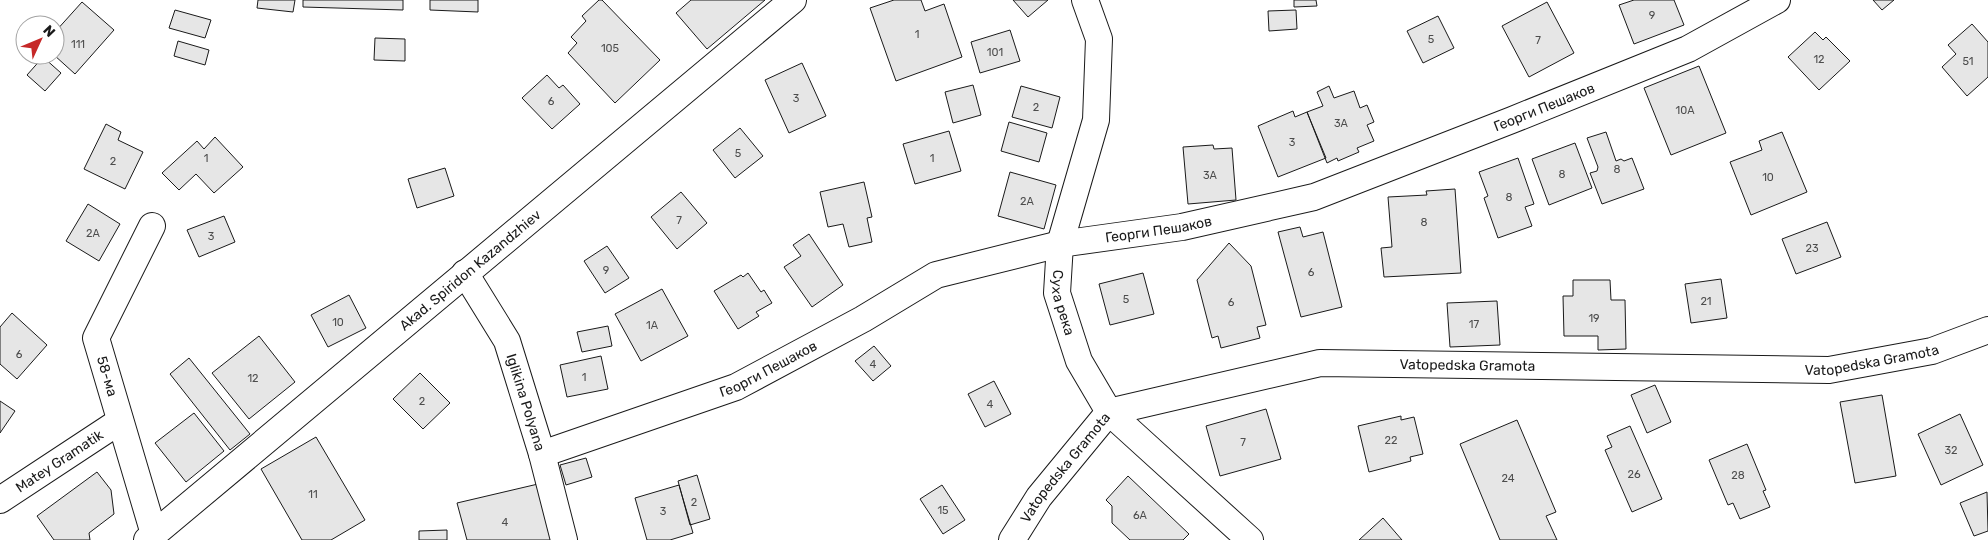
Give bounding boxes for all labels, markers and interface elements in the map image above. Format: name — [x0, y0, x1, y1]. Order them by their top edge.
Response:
house number: 9 — [1649, 9, 1655, 22]
north arrow — [15, 15, 65, 65]
text: N — [39, 22, 59, 41]
house number: 1 — [915, 28, 919, 41]
house number: 5 — [1428, 33, 1435, 46]
house number: 7 — [1535, 34, 1541, 47]
house number: 111 — [71, 38, 85, 51]
house number: 105 — [601, 42, 620, 55]
house number: 101 — [987, 46, 1003, 59]
house number: 12 — [1813, 53, 1825, 66]
house number: 51 — [1962, 55, 1974, 68]
street label: Георги Пешаков — [1491, 79, 1597, 135]
house number: 3 — [793, 92, 800, 105]
house number: 6 — [548, 95, 555, 108]
house number: 2 — [1033, 101, 1039, 114]
house number: 10А — [1675, 104, 1695, 117]
house number: 3A — [1334, 117, 1349, 130]
house number: 3 — [1289, 136, 1296, 149]
house number: 5 — [735, 147, 742, 160]
house number: 1 — [204, 152, 208, 165]
house number: 1 — [930, 152, 934, 165]
house number: 2 — [110, 155, 116, 168]
house number: 8 — [1614, 163, 1621, 176]
house number: 8 — [1559, 168, 1566, 181]
house number: 3А — [1203, 169, 1218, 182]
house number: 10 — [1762, 171, 1774, 184]
house number: 8 — [1506, 191, 1513, 204]
house number: 2А — [1020, 195, 1035, 208]
street label: Akad. Spiridon Kazandzhiev — [396, 206, 545, 334]
street label: Георги Пешаков — [1104, 212, 1214, 247]
house number: 7 — [676, 214, 682, 227]
house number: 8 — [1421, 216, 1428, 229]
house number: 2А — [86, 227, 101, 240]
house number: 3 — [208, 230, 215, 243]
house number: 23 — [1805, 242, 1819, 255]
house number: 9 — [603, 264, 609, 277]
house number: 6 — [1308, 266, 1315, 279]
street label: Суха река — [1048, 269, 1078, 338]
house number: 5 — [1123, 293, 1130, 306]
house number: 21 — [1700, 295, 1712, 308]
house number: 6 — [1228, 296, 1235, 309]
house number: 19 — [1588, 312, 1600, 325]
house number: 10 — [332, 316, 344, 329]
house number: 17 — [1469, 318, 1480, 331]
house number: 1А — [646, 319, 659, 332]
street label: Георги Пешаков — [717, 337, 820, 401]
street label: Vatopedska Gramota — [1804, 341, 1941, 379]
house number: 6 — [16, 348, 23, 361]
street label: Iglikina Polyana — [502, 352, 549, 453]
street label: 58-ма — [93, 354, 121, 399]
street label: Vatopedska Gramota — [1400, 356, 1535, 375]
house number: 4 — [870, 358, 877, 371]
house number: 1 — [582, 371, 586, 384]
house number: 12 — [247, 372, 259, 385]
house number: 2 — [419, 395, 425, 408]
house number: 4 — [987, 398, 994, 411]
street label: Vatopedska Gramota — [1017, 409, 1114, 526]
street label: Matey Gramatik — [13, 426, 107, 496]
house number: 22 — [1385, 434, 1397, 447]
house number: 7 — [1240, 436, 1246, 449]
house number: 32 — [1944, 444, 1958, 457]
house number: 26 — [1627, 468, 1641, 481]
house number: 28 — [1731, 469, 1745, 482]
house number: 24 — [1501, 472, 1515, 485]
house number: 11 — [308, 488, 318, 501]
house number: 2 — [691, 496, 697, 509]
house number: 15 — [937, 504, 949, 517]
house number: 3 — [660, 505, 667, 518]
house number: 6A — [1133, 509, 1148, 522]
house number: 4 — [502, 516, 509, 529]

